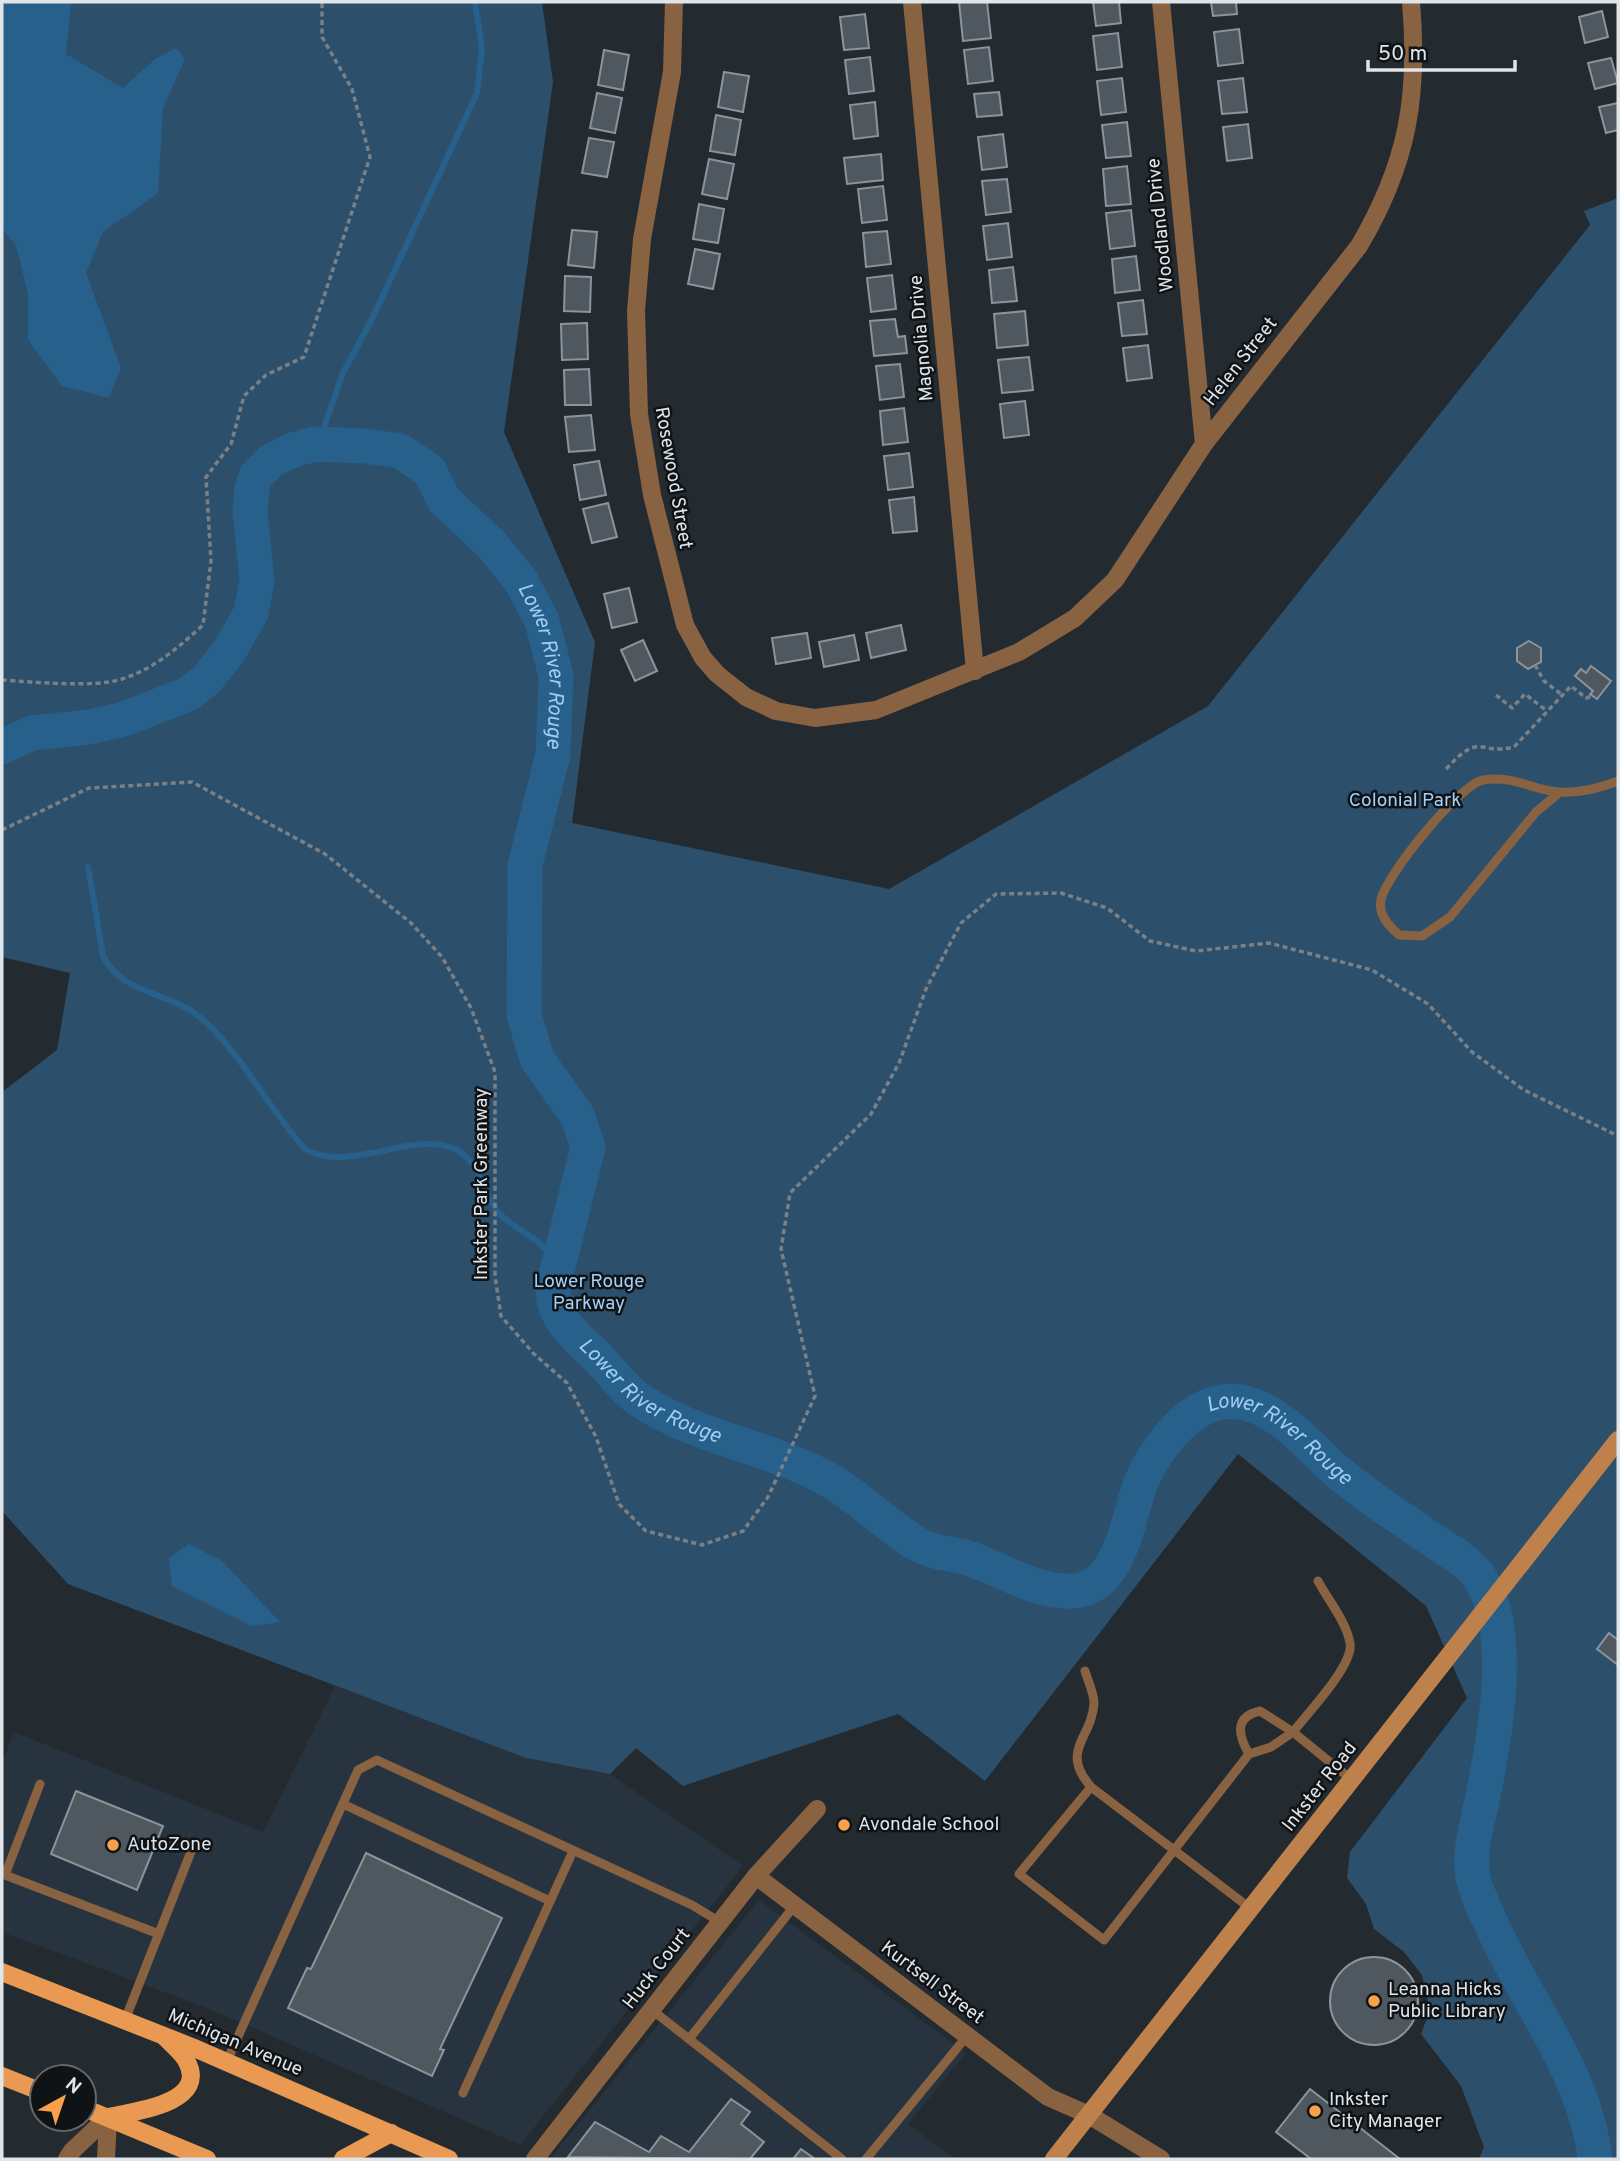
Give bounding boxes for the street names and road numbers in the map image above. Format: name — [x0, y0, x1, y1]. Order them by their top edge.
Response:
street label: Woodland Drive — [1142, 157, 1180, 293]
street label: Magnolia Drive — [905, 274, 939, 402]
street label: Helen Street — [1199, 313, 1283, 411]
street label: Rosewood Street — [649, 405, 697, 551]
street label: Inkster Park Greenway — [470, 1088, 494, 1280]
street label: Inkster Road — [1277, 1737, 1363, 1837]
street label: Huck Court — [618, 1924, 696, 2014]
street label: Kurtsell Street — [875, 1936, 989, 2030]
street label: Michigan Avenue — [164, 2004, 306, 2082]

